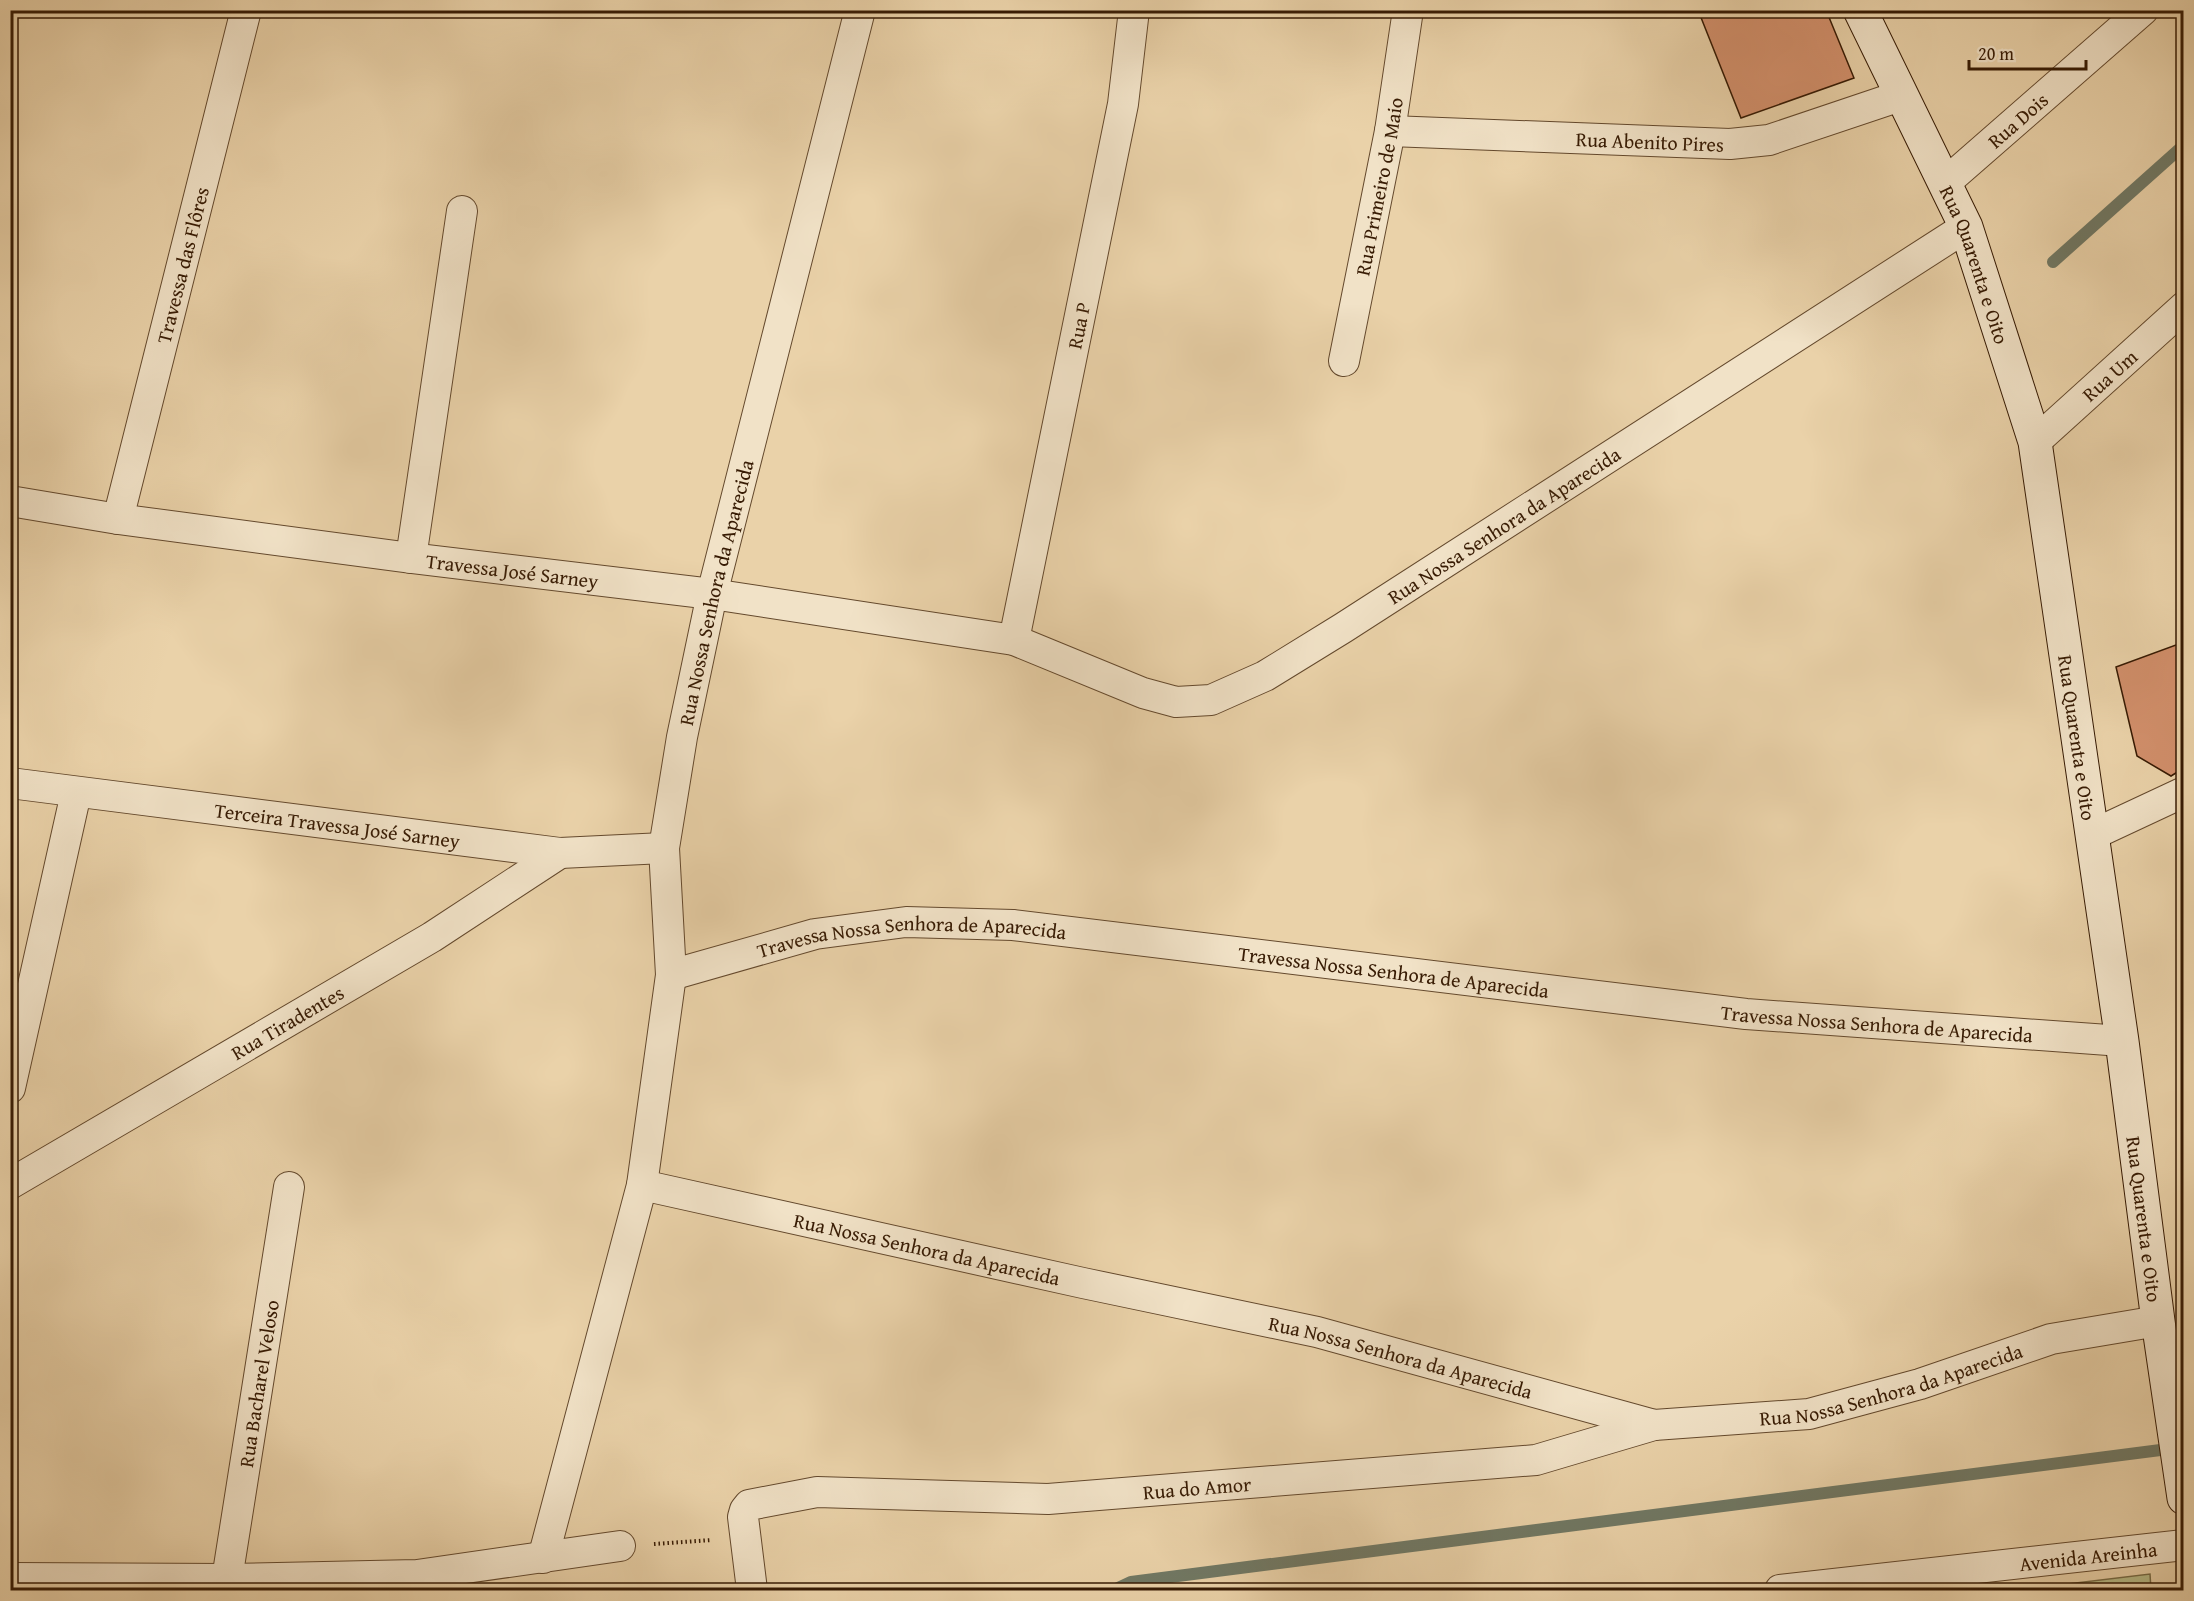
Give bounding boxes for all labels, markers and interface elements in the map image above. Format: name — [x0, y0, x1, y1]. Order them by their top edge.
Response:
scale bar — [1969, 33, 2086, 71]
text: 20 m — [1978, 40, 2014, 67]
street label: Rua Dois — [1981, 85, 2054, 154]
street label: Rua Primeiro de Maio — [1347, 95, 1409, 278]
street label: Rua Abenito Pires — [1575, 124, 1725, 158]
street label: Rua Quarenta e Oito — [1933, 180, 2017, 348]
street label: Travessa das Flôres — [148, 184, 216, 346]
street label: Rua P — [1059, 300, 1097, 351]
street label: Rua Um — [2075, 342, 2144, 408]
street label: Rua Nossa Senhora da Aparecida — [1381, 439, 1626, 610]
street label: Rua Nossa Senhora da Aparecida — [670, 456, 760, 728]
street label: Travessa José Sarney — [424, 545, 600, 595]
street label: Rua Quarenta e Oito — [2052, 653, 2104, 822]
street label: Terceira Travessa José Sarney — [213, 795, 462, 855]
street label: Travessa Nossa Senhora de Aparecida — [753, 907, 1069, 964]
street label: Travessa Nossa Senhora de Aparecida — [1237, 938, 1551, 1005]
street label: Rua Tiradentes — [225, 977, 349, 1066]
street label: Travessa Nossa Senhora de Aparecida — [1719, 997, 2034, 1049]
street label: Rua Quarenta e Oito — [2120, 1134, 2170, 1304]
street label: Rua Nossa Senhora da Aparecida — [791, 1205, 1063, 1292]
street label: Rua Bacharel Veloso — [230, 1298, 285, 1469]
street label: Rua Nossa Senhora da Aparecida — [1266, 1308, 1536, 1405]
street label: Rua Nossa Senhora da Aparecida — [1758, 1335, 2027, 1432]
street label: Rua do Amor — [1142, 1468, 1252, 1506]
street label: Avenida Areinha — [2018, 1534, 2159, 1578]

